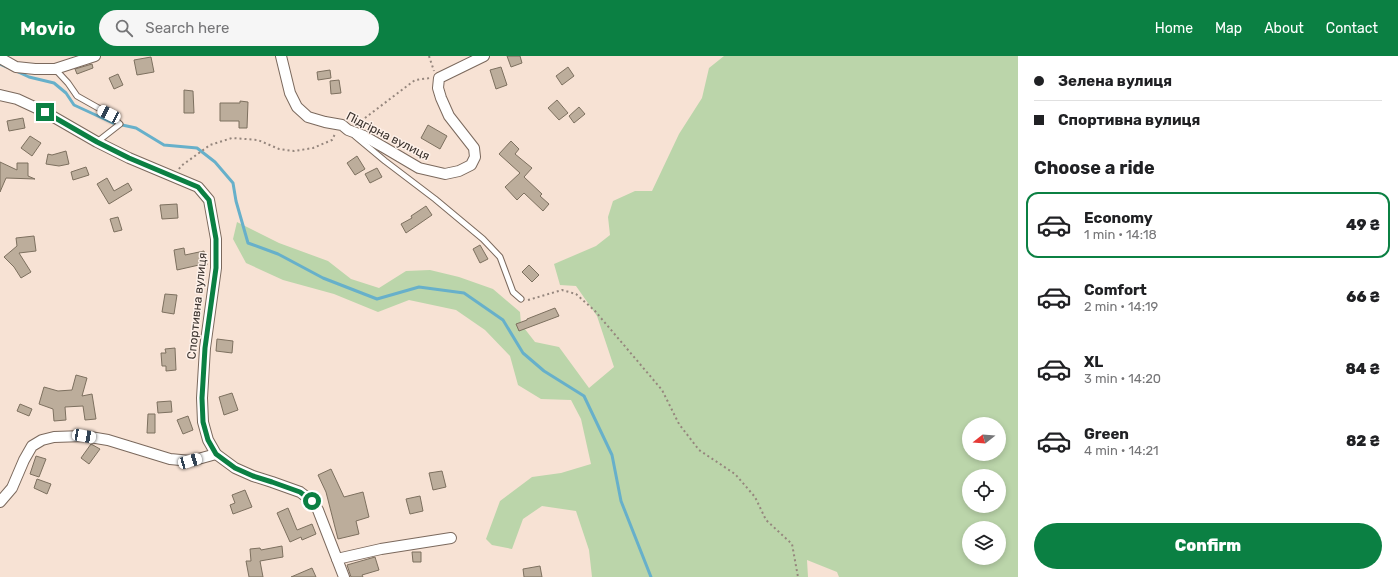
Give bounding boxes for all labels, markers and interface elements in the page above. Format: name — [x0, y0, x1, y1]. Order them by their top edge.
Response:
search box — [99, 10, 379, 46]
text: Movio — [20, 17, 75, 40]
icon: search — [113, 17, 135, 39]
text: Search here — [145, 19, 229, 37]
text: Home — [1155, 20, 1193, 37]
text: Map — [1215, 20, 1242, 37]
text: About — [1264, 20, 1304, 37]
text: Contact — [1326, 20, 1378, 37]
text: Зелена вулиця — [1058, 72, 1172, 90]
route end — [36, 103, 54, 121]
car — [96, 103, 122, 125]
street label: Підгірна вулиця — [344, 109, 432, 163]
text: Спортивна вулиця — [1058, 111, 1200, 129]
text: Choose a ride — [1034, 157, 1155, 179]
icon: car — [1036, 207, 1072, 243]
text: Economy — [1084, 209, 1153, 227]
text: 49 ₴ — [1346, 216, 1380, 234]
text: 1 min · 14:18 — [1084, 227, 1157, 242]
street label: Спортивна вулиця — [184, 252, 210, 360]
icon: car — [1036, 279, 1072, 315]
text: Comfort — [1084, 281, 1147, 299]
text: 66 ₴ — [1346, 288, 1380, 306]
text: 2 min · 14:19 — [1084, 299, 1158, 314]
icon: car — [1036, 351, 1072, 387]
text: XL — [1084, 353, 1103, 371]
text: 84 ₴ — [1345, 360, 1380, 378]
text: 3 min · 14:20 — [1084, 371, 1161, 386]
north arrow — [962, 417, 1006, 461]
map controls — [962, 417, 1006, 565]
icon: car — [1036, 423, 1072, 459]
text: Green — [1084, 425, 1129, 443]
car — [71, 428, 97, 444]
text: 82 ₴ — [1346, 432, 1380, 450]
text: 4 min · 14:21 — [1084, 443, 1159, 458]
car — [177, 452, 203, 470]
button: locate — [962, 469, 1006, 513]
route start — [303, 492, 321, 510]
button: layers — [962, 521, 1006, 565]
button: Confirm — [1034, 523, 1382, 569]

